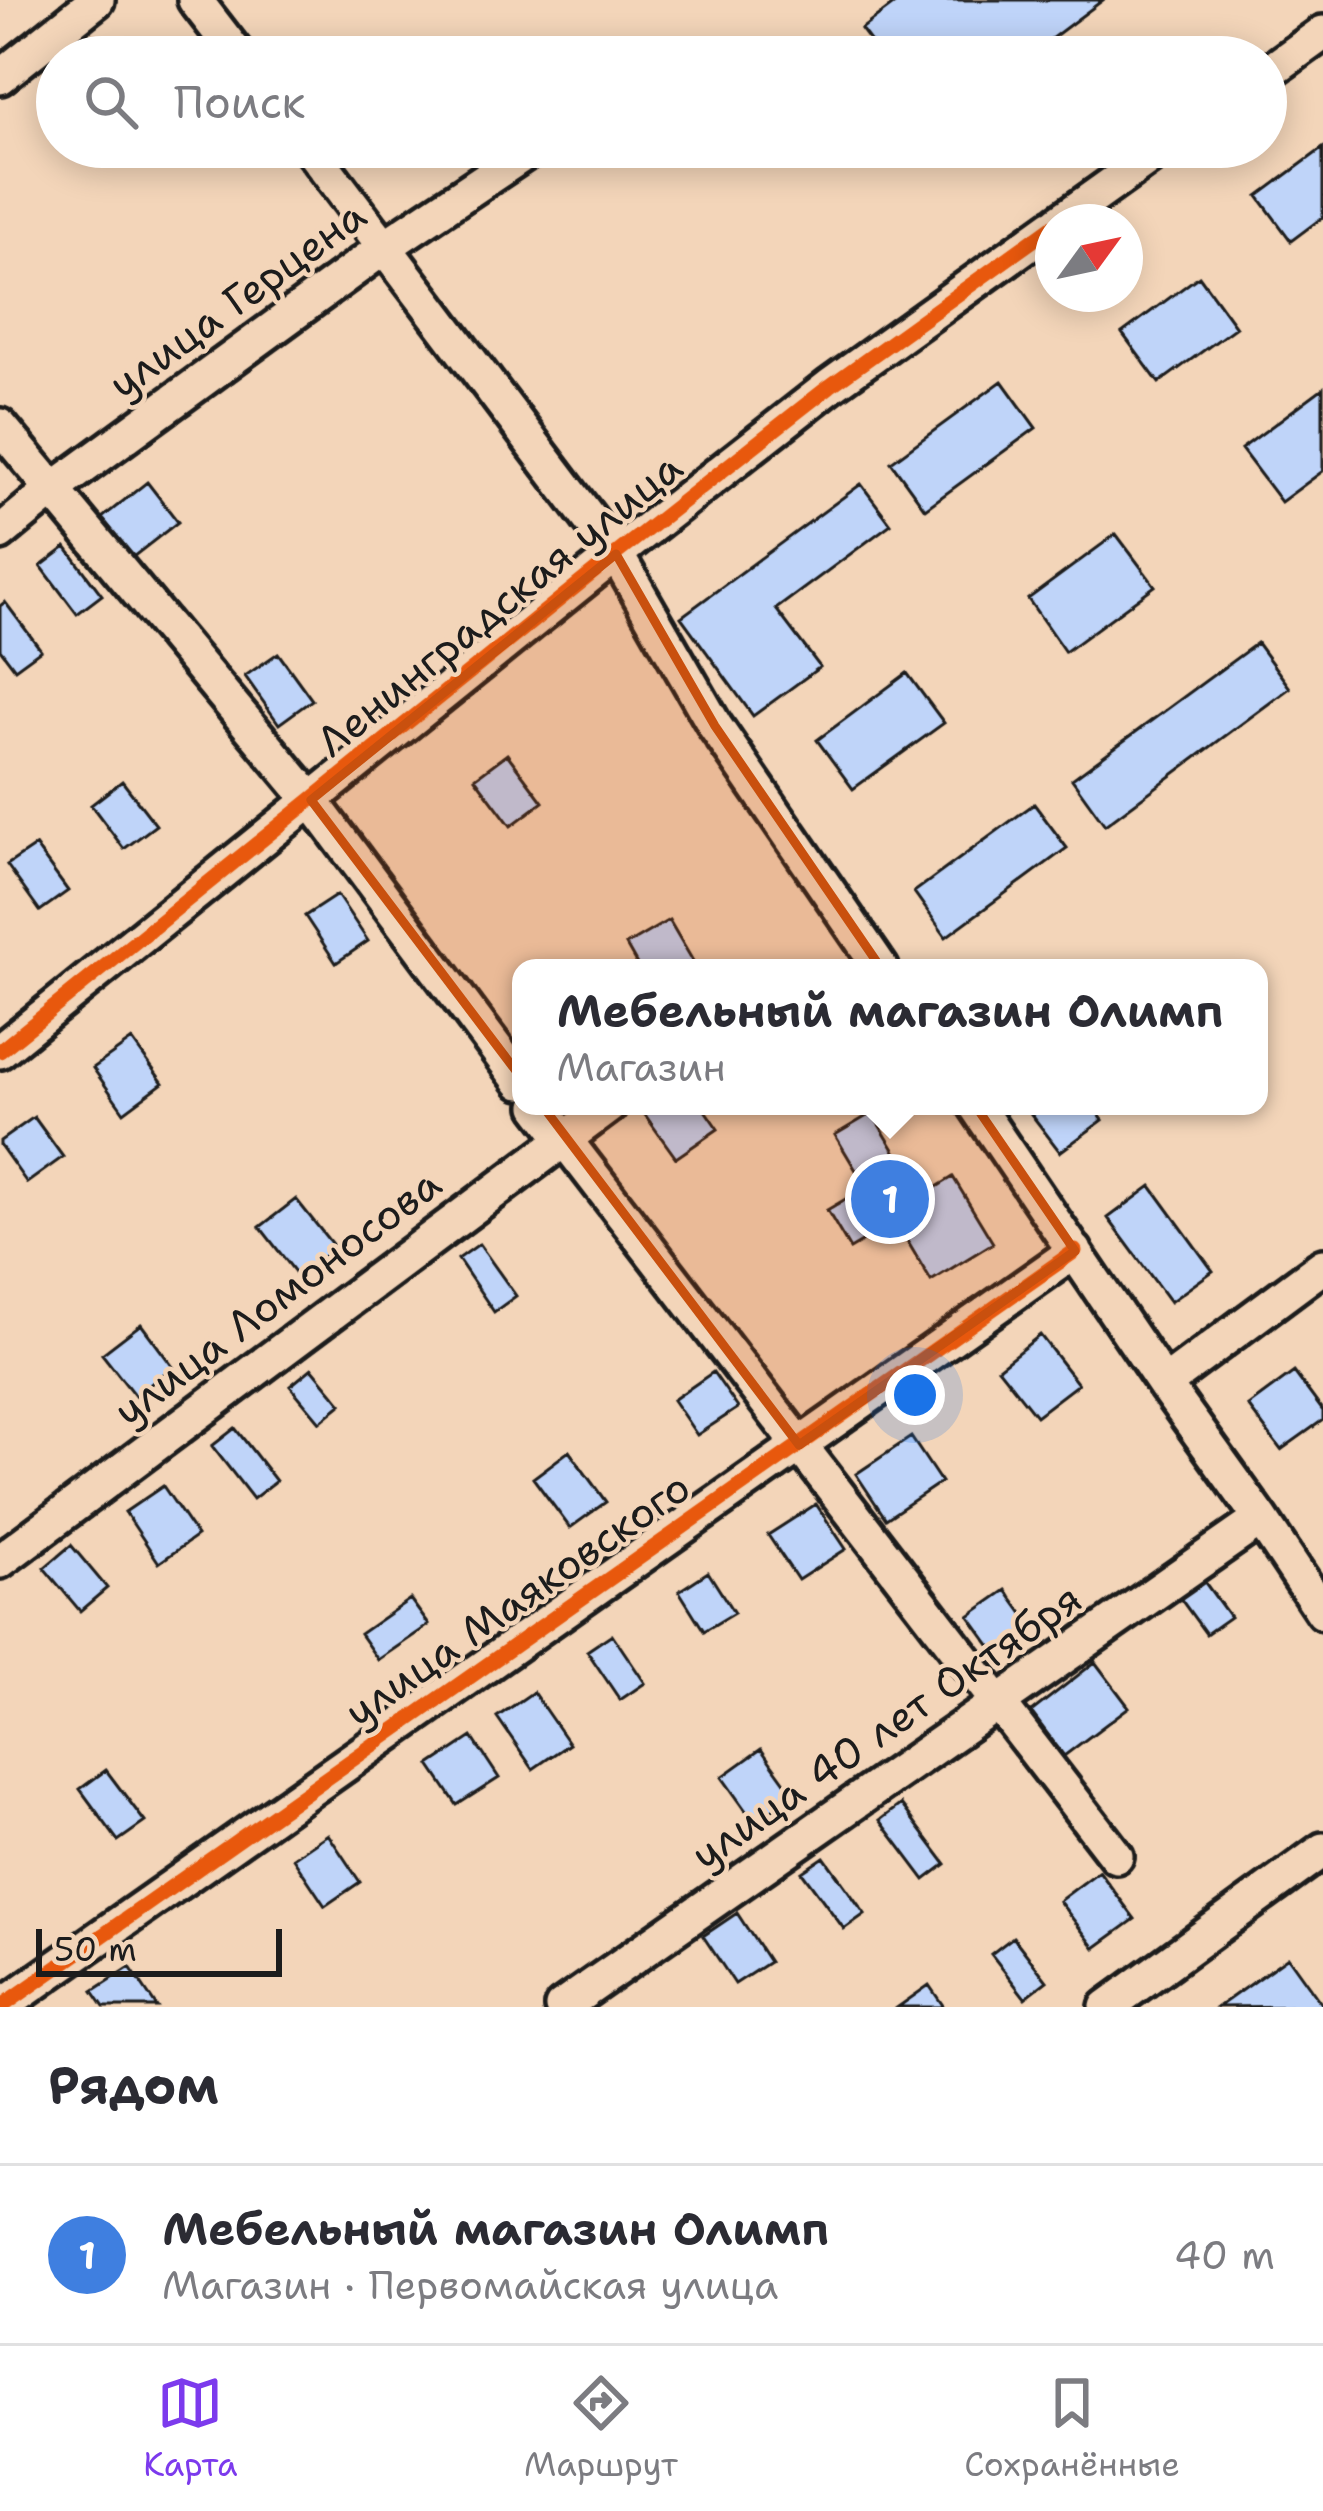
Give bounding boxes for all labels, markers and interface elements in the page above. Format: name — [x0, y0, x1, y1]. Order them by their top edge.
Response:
search box — [36, 36, 1287, 168]
icon: search — [78, 69, 144, 135]
text: Поиск — [174, 72, 305, 132]
street label: улица Герцена — [97, 187, 377, 411]
north arrow — [1035, 204, 1143, 312]
street label: Ленинградская улица — [305, 439, 693, 769]
popup — [512, 959, 1268, 1115]
text: Мебельный магазин Олимп — [556, 981, 1224, 1041]
text: Магазин — [556, 1041, 726, 1093]
pin: 1 — [851, 1154, 929, 1244]
street label: улица Ломоносова — [102, 1156, 452, 1438]
your location — [885, 1365, 945, 1425]
street label: улица Маяковского — [333, 1459, 701, 1739]
street label: улица 40 лет Октября — [680, 1570, 1092, 1882]
scale bar — [36, 1923, 282, 1976]
text: 50 m — [54, 1927, 137, 1972]
text: Рядом — [48, 2051, 219, 2119]
text: Мебельный магазин Олимп — [162, 2199, 829, 2259]
text: 1 — [78, 2229, 96, 2281]
text: 40 m — [1174, 2229, 1275, 2281]
text: Магазин · Первомайская улица — [162, 2259, 778, 2311]
tab: Карта — [143, 2370, 238, 2487]
tab: Маршрут — [524, 2370, 678, 2487]
tab: Сохранённые — [964, 2370, 1180, 2487]

